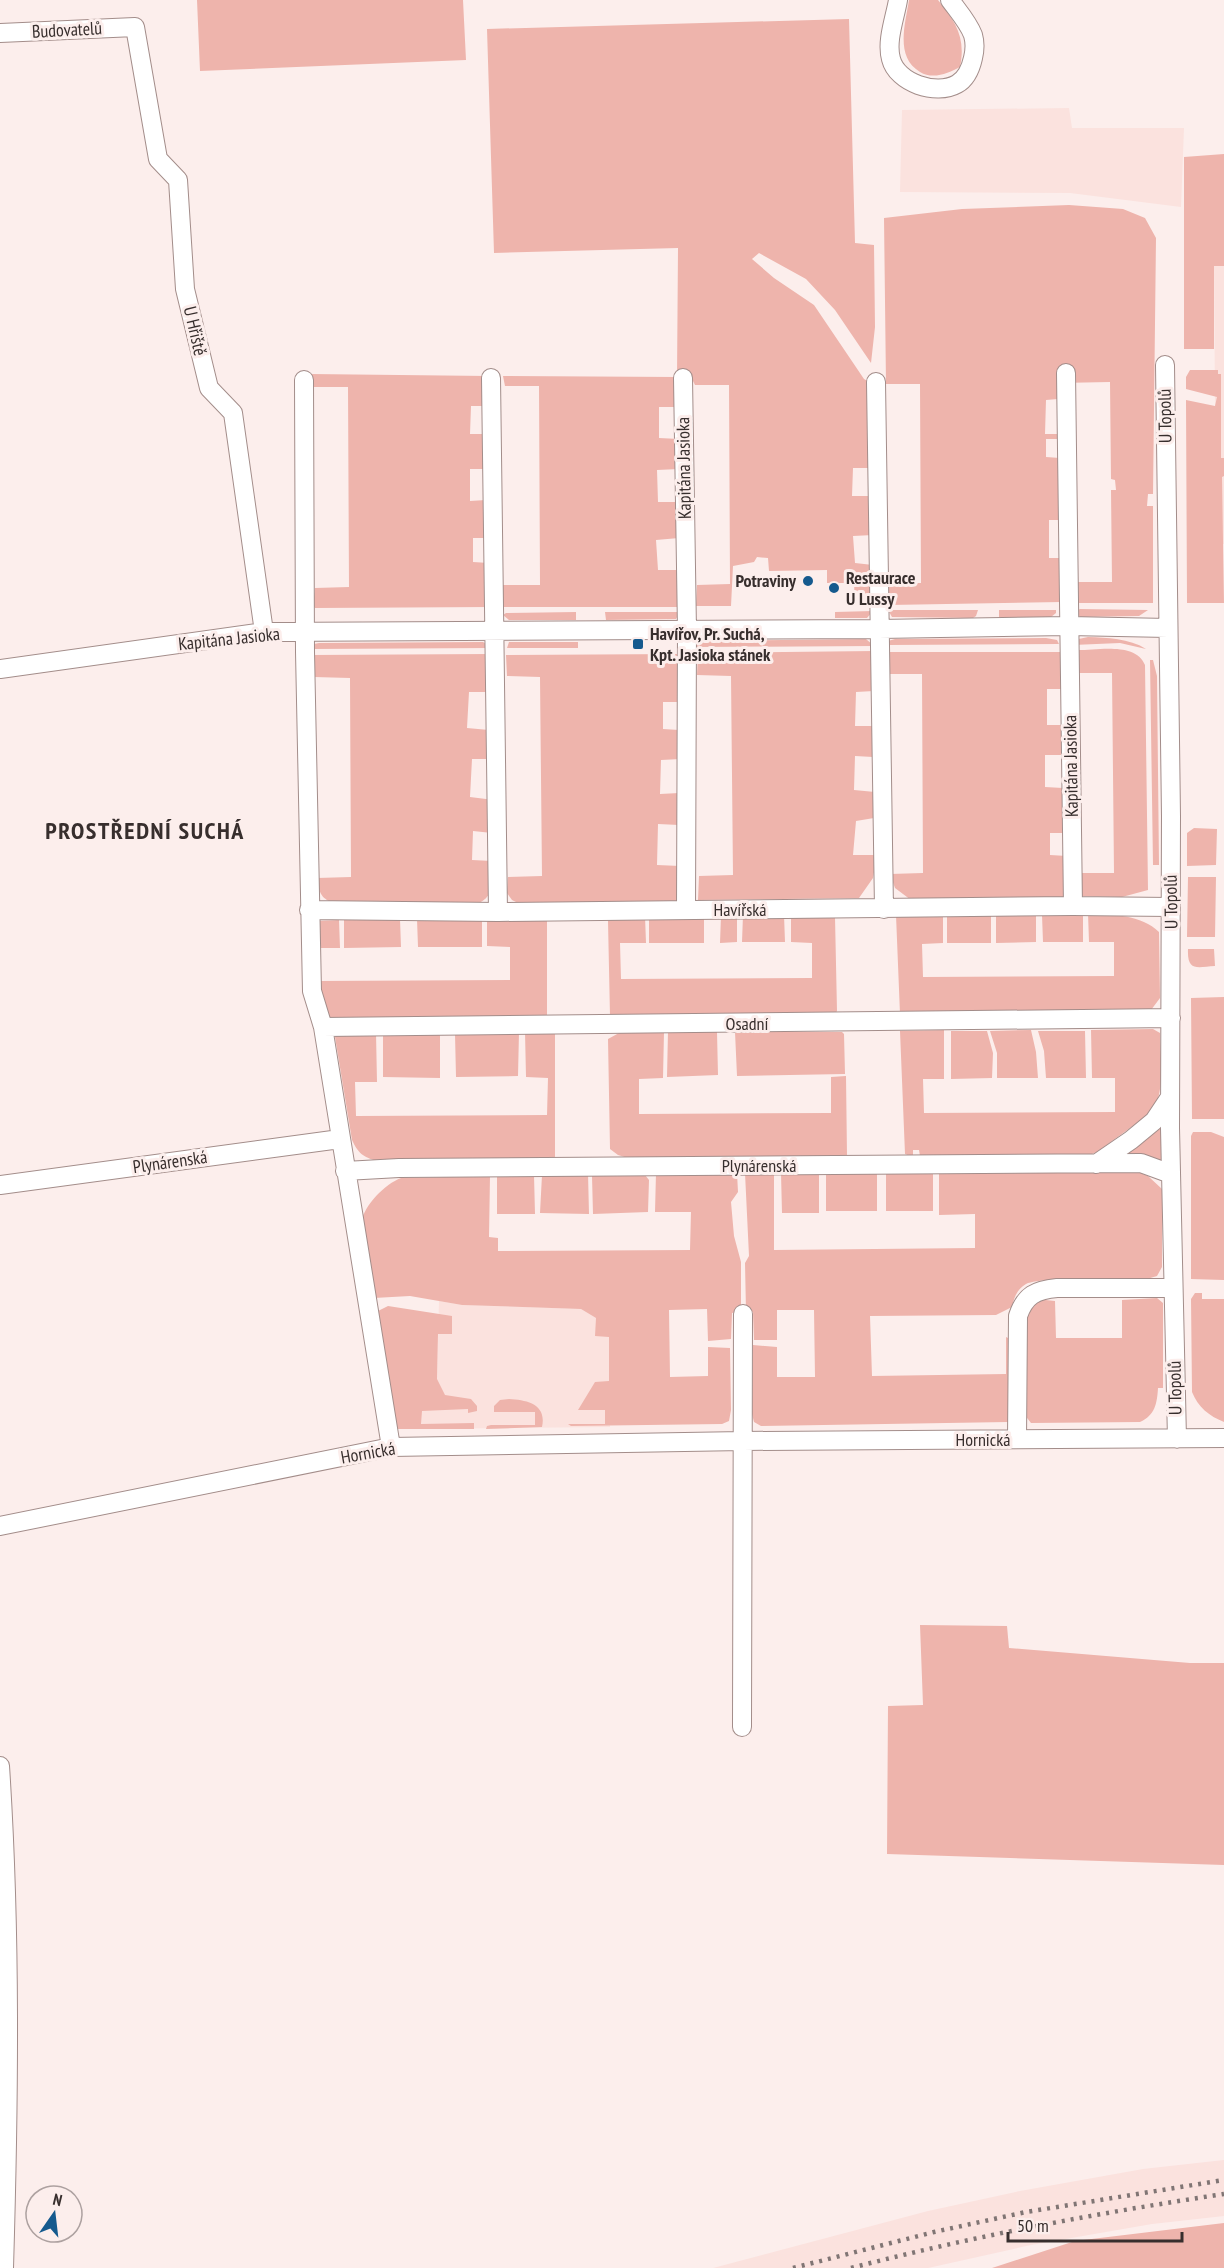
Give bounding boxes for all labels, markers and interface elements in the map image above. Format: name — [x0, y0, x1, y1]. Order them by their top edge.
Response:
street label: Budovatelů — [31, 16, 103, 43]
street label: U Hřiště — [179, 304, 212, 358]
street label: U Topolů — [1153, 389, 1176, 443]
street label: Kapitána Jasioka — [671, 417, 696, 519]
place label: Restaurace U Lussy — [846, 566, 916, 610]
place label: Potraviny — [735, 569, 797, 592]
marker: Potraviny — [801, 574, 815, 588]
marker: Restaurace U Lussy — [827, 581, 841, 595]
street label: Kapitána Jasioka — [177, 622, 281, 655]
place label: Havířov, Pr. Suchá, Kpt. Jasioka stánek — [650, 622, 771, 666]
marker: Havířov, Pr. Suchá, Kpt. Jasioka stánek — [631, 637, 645, 651]
street label: Kapitána Jasioka — [1058, 715, 1083, 817]
district label: PROSTŘEDNÍ SUCHÁ — [45, 815, 245, 846]
street label: U Topolů — [1159, 875, 1182, 929]
street label: Havířská — [714, 898, 766, 921]
street label: Osadní — [726, 1012, 768, 1035]
street label: Plynárenská — [131, 1145, 209, 1178]
street label: Plynárenská — [722, 1154, 796, 1177]
street label: U Topolů — [1163, 1361, 1186, 1415]
street label: Hornická — [956, 1428, 1010, 1451]
street label: Hornická — [339, 1436, 397, 1469]
north arrow — [24, 2184, 84, 2244]
text: N — [51, 2189, 64, 2210]
scale bar — [1008, 2205, 1182, 2243]
text: 50 m — [1017, 2214, 1049, 2237]

